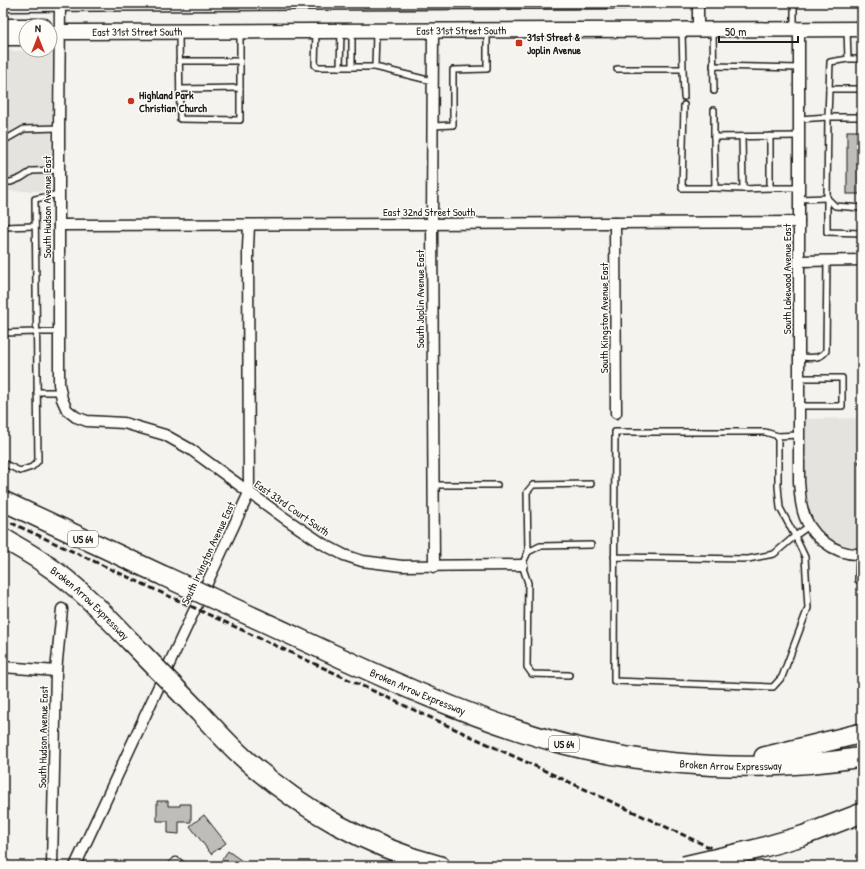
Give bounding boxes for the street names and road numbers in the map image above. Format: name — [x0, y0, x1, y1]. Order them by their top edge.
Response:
street label: East 31st Street South — [416, 23, 507, 38]
street label: East 31st Street South — [92, 25, 183, 39]
street label: South Hudson Avenue East — [40, 156, 54, 258]
street label: East 32nd Street South — [383, 205, 475, 219]
street label: South Lakewood Avenue East — [780, 224, 794, 334]
street label: South Joplin Avenue East — [413, 250, 427, 348]
street label: South Kingston Avenue East — [597, 263, 611, 373]
street label: East 33rd Court South — [252, 477, 332, 539]
street label: South Irvington Avenue East — [178, 499, 238, 607]
road number: US 64 — [68, 531, 98, 547]
street label: Broken Arrow Expressway — [48, 563, 132, 643]
street label: Broken Arrow Expressway — [368, 665, 468, 718]
street label: South Hudson Avenue East — [35, 685, 51, 788]
road number: US 64 — [549, 736, 579, 752]
street label: Broken Arrow Expressway — [679, 756, 783, 773]

